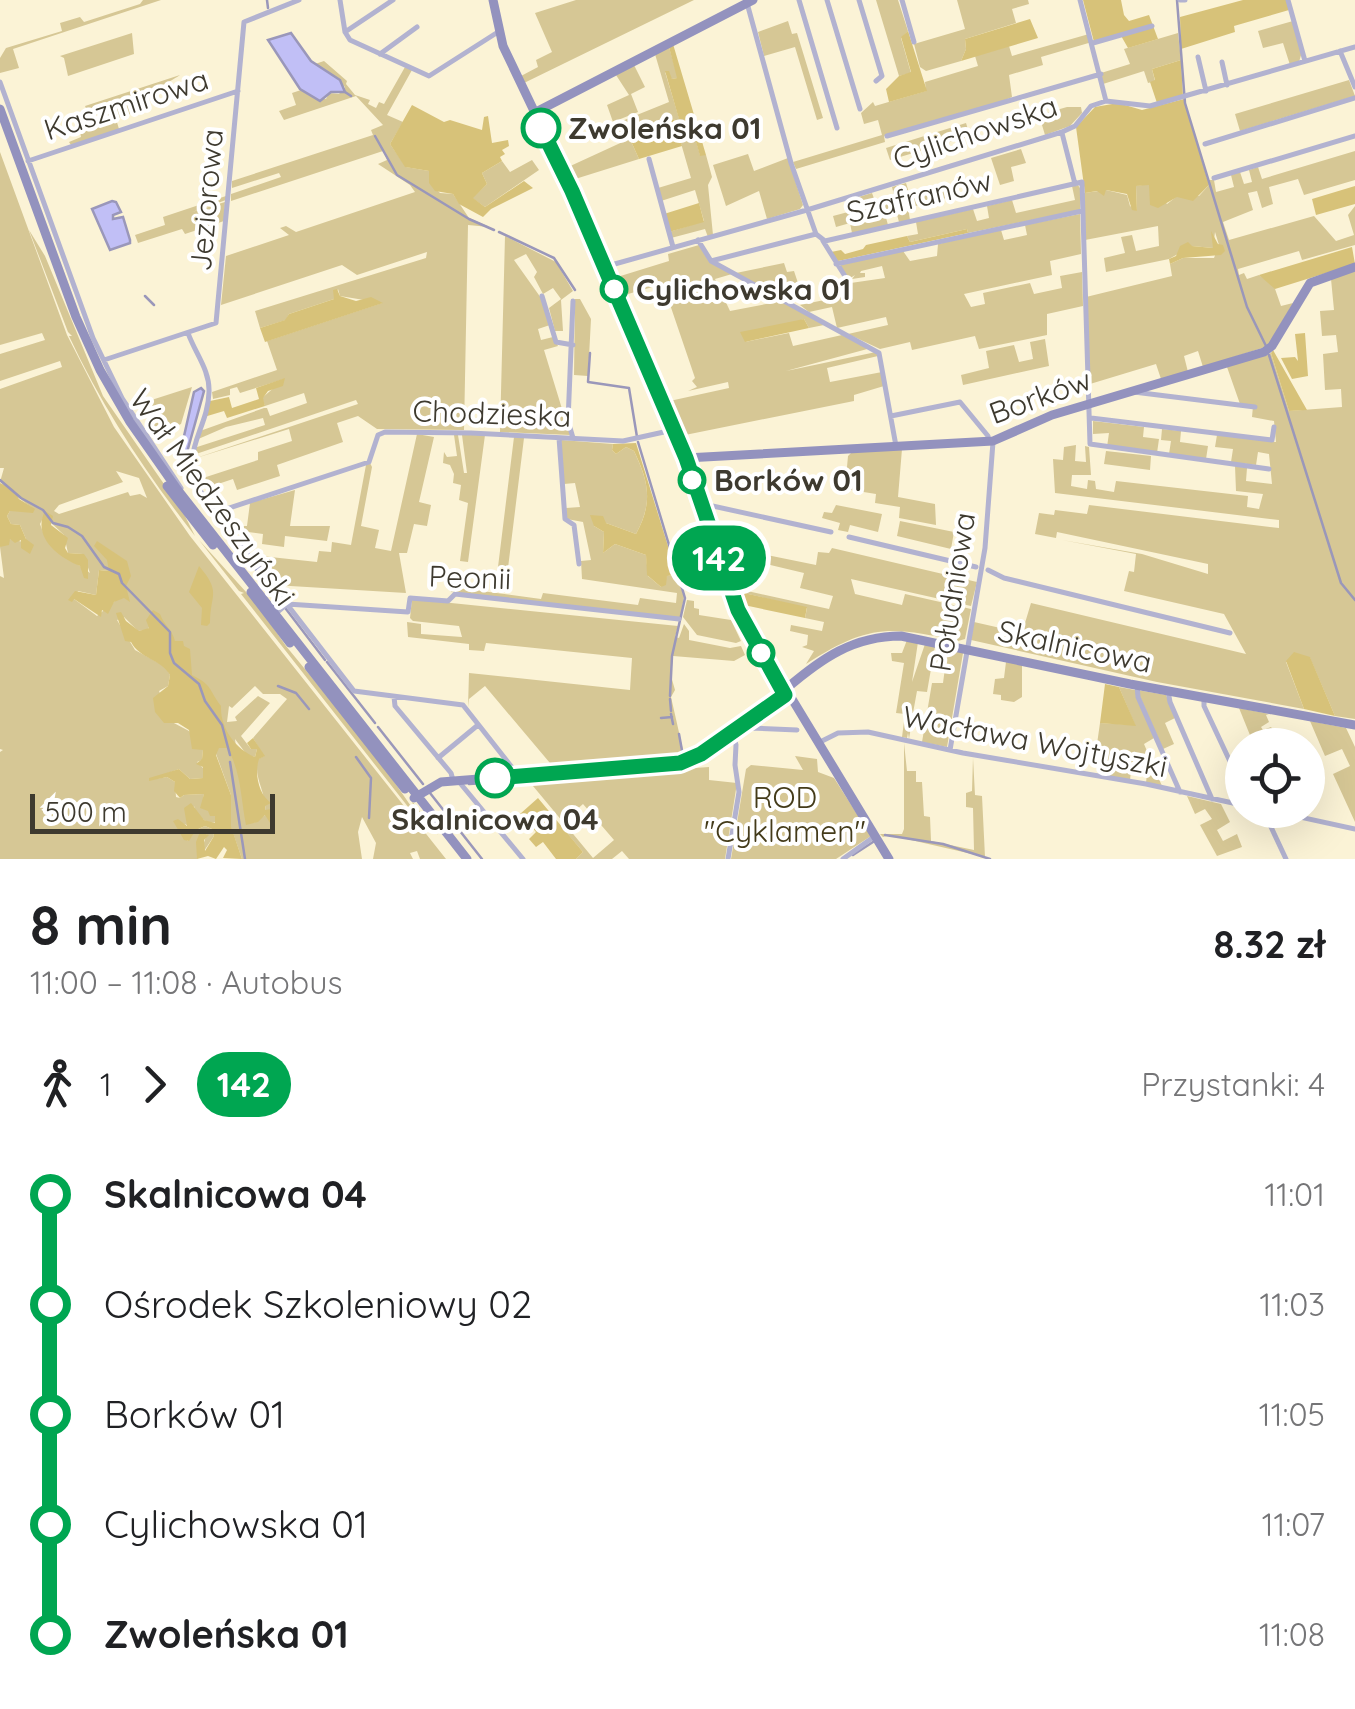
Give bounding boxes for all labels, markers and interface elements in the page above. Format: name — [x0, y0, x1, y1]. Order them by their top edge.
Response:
street label: Kaszmirowa — [39, 60, 213, 148]
street label: Cylichowska — [888, 86, 1062, 178]
marker: Zwoleńska 01 — [522, 109, 560, 147]
place label: Zwoleńska 01 — [568, 109, 761, 147]
street label: Jeziorowa — [181, 127, 231, 273]
street label: Szafranów — [843, 161, 995, 231]
place label: Cylichowska 01 — [636, 270, 851, 308]
marker: Cylichowska 01 — [601, 276, 627, 302]
street label: Borków — [984, 360, 1096, 432]
street label: Wał Miedzeszyński — [122, 381, 304, 613]
street label: Chodzieska — [412, 391, 572, 435]
place label: Borków 01 — [714, 461, 863, 499]
marker: Borków 01 — [679, 467, 705, 493]
street label: Południowa — [921, 510, 983, 674]
line badge: 142 — [662, 526, 776, 590]
text: 142 — [692, 536, 746, 580]
street label: Peonii — [428, 557, 512, 597]
street label: Skalnicowa — [995, 611, 1155, 681]
unlabelled marker — [748, 640, 774, 666]
street label: Wacława Wojtyszki — [899, 697, 1171, 785]
map controls — [1225, 728, 1325, 828]
button: locate — [1225, 728, 1325, 828]
marker: Skalnicowa 04 — [476, 759, 514, 797]
park label: ROD "Cyklamen" — [704, 778, 866, 850]
scale bar — [30, 789, 275, 834]
text: 500 m — [45, 794, 127, 829]
place label: Skalnicowa 04 — [391, 800, 599, 838]
text: 8 min — [30, 890, 172, 959]
text: 8.32 zł — [1213, 920, 1325, 968]
text: 11:00 – 11:08 · Autobus — [30, 962, 342, 1002]
icon: walk — [30, 1057, 85, 1112]
icon: forward — [127, 1057, 182, 1112]
text: 142 — [217, 1062, 271, 1106]
text: 1 — [100, 1064, 112, 1104]
text: Przystanki: 4 — [1141, 1064, 1325, 1104]
text: Skalnicowa 04 — [104, 1170, 367, 1218]
text: 11:01 — [1264, 1174, 1325, 1214]
text: Ośrodek Szkoleniowy 02 — [104, 1280, 532, 1328]
text: 11:03 — [1260, 1284, 1325, 1324]
text: Borków 01 — [104, 1390, 285, 1438]
text: 11:05 — [1259, 1394, 1325, 1434]
text: Cylichowska 01 — [104, 1500, 368, 1548]
text: 11:07 — [1262, 1504, 1325, 1544]
text: Zwoleńska 01 — [104, 1610, 349, 1658]
text: 11:08 — [1259, 1614, 1325, 1654]

